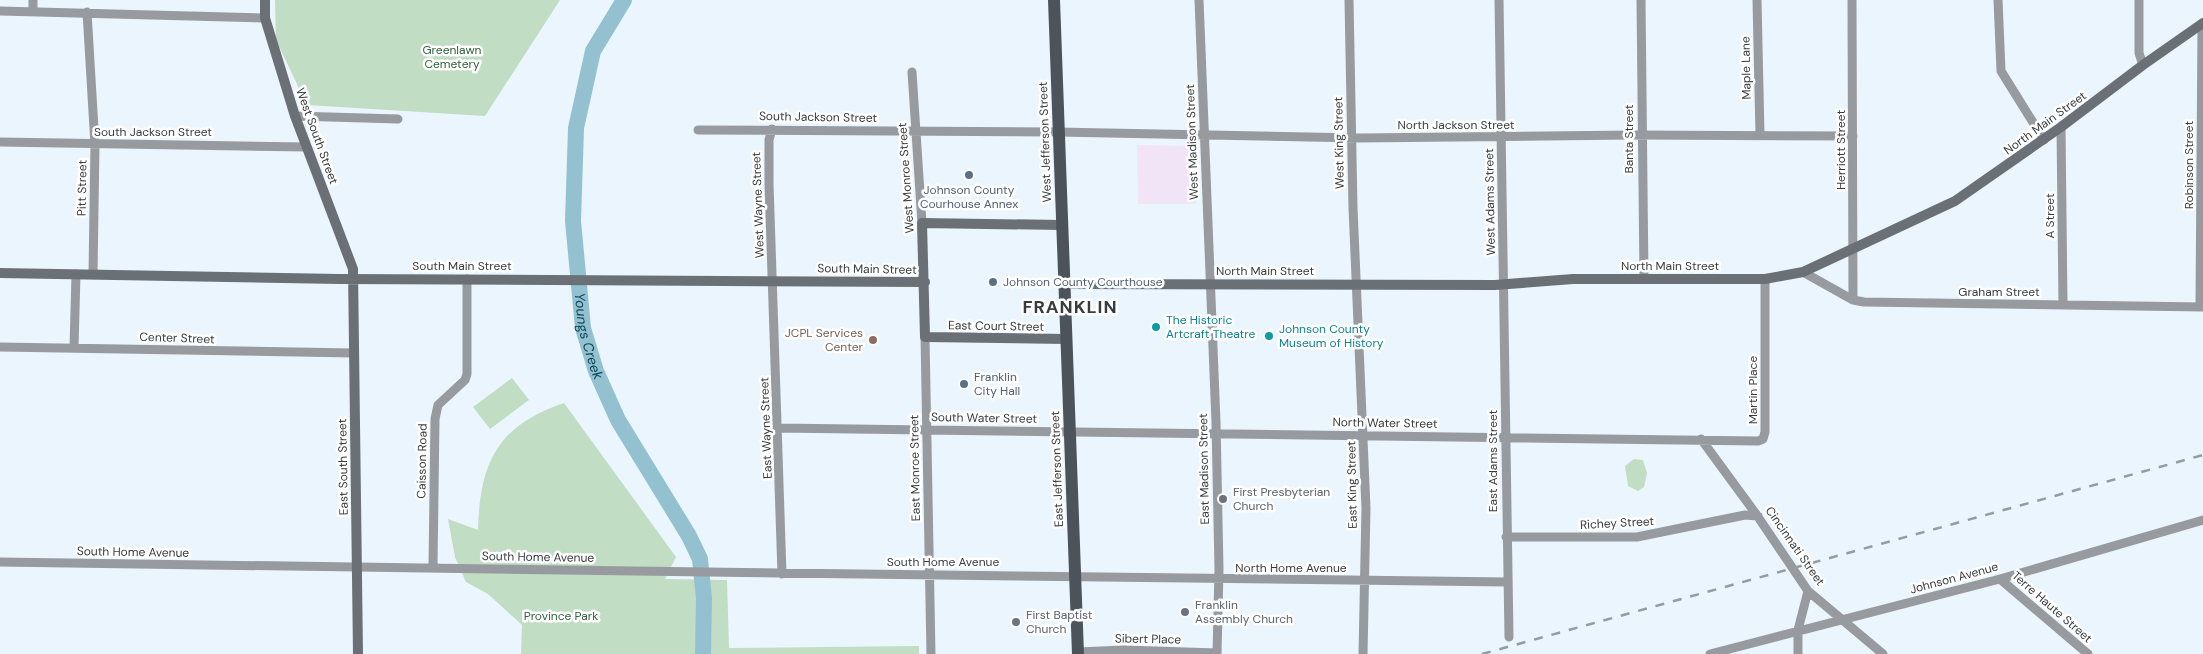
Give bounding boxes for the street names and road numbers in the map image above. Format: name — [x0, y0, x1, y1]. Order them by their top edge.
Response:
street label: Maple Lane — [1737, 36, 1755, 100]
street label: West Jefferson Street — [1035, 81, 1055, 203]
street label: West Madison Street — [1182, 84, 1202, 200]
street label: West South Street — [292, 86, 342, 187]
street label: North Main Street — [2001, 87, 2090, 158]
street label: West King Street — [1330, 97, 1348, 189]
street label: Banta Street — [1621, 104, 1637, 174]
street label: South Jackson Street — [759, 108, 877, 126]
street label: Herriott Street — [1833, 110, 1849, 190]
street label: North Jackson Street — [1398, 117, 1515, 133]
street label: Robinson Street — [2181, 121, 2197, 209]
street label: West Monroe Street — [894, 122, 918, 234]
street label: South Jackson Street — [94, 124, 212, 140]
street label: West Adams Street — [1481, 148, 1499, 256]
street label: West Wayne Street — [748, 151, 768, 258]
street label: Pitt Street — [74, 159, 90, 216]
street label: A Street — [2042, 193, 2058, 239]
street label: South Main Street — [412, 258, 512, 274]
street label: North Main Street — [1621, 258, 1719, 274]
street label: South Main Street — [817, 260, 917, 278]
street label: North Main Street — [1216, 263, 1314, 279]
street label: Graham Street — [1958, 284, 2040, 300]
street label: East Court Street — [948, 317, 1044, 335]
street label: Center Street — [139, 329, 215, 347]
street label: Martin Place — [1745, 356, 1761, 424]
street label: East Wayne Street — [756, 377, 776, 479]
street label: South Water Street — [931, 409, 1037, 427]
street label: East Adams Street — [1485, 409, 1501, 512]
street label: East Jefferson Street — [1047, 410, 1067, 527]
street label: East Madison Street — [1195, 413, 1213, 525]
street label: East Monroe Street — [906, 414, 924, 521]
street label: North Water Street — [1332, 414, 1438, 432]
street label: East South Street — [334, 418, 352, 515]
street label: Caisson Road — [413, 423, 431, 499]
street label: East King Street — [1343, 441, 1361, 529]
street label: Cincinnati Street — [1762, 503, 1828, 589]
street label: Richey Street — [1580, 513, 1655, 533]
street label: South Home Avenue — [77, 543, 190, 561]
street label: South Home Avenue — [482, 548, 595, 566]
street label: South Home Avenue — [887, 554, 999, 570]
street label: Johnson Avenue — [1908, 558, 2000, 597]
street label: North Home Avenue — [1235, 560, 1347, 576]
street label: Terre Haute Street — [2009, 568, 2096, 646]
street label: Sibert Place — [1115, 630, 1181, 648]

